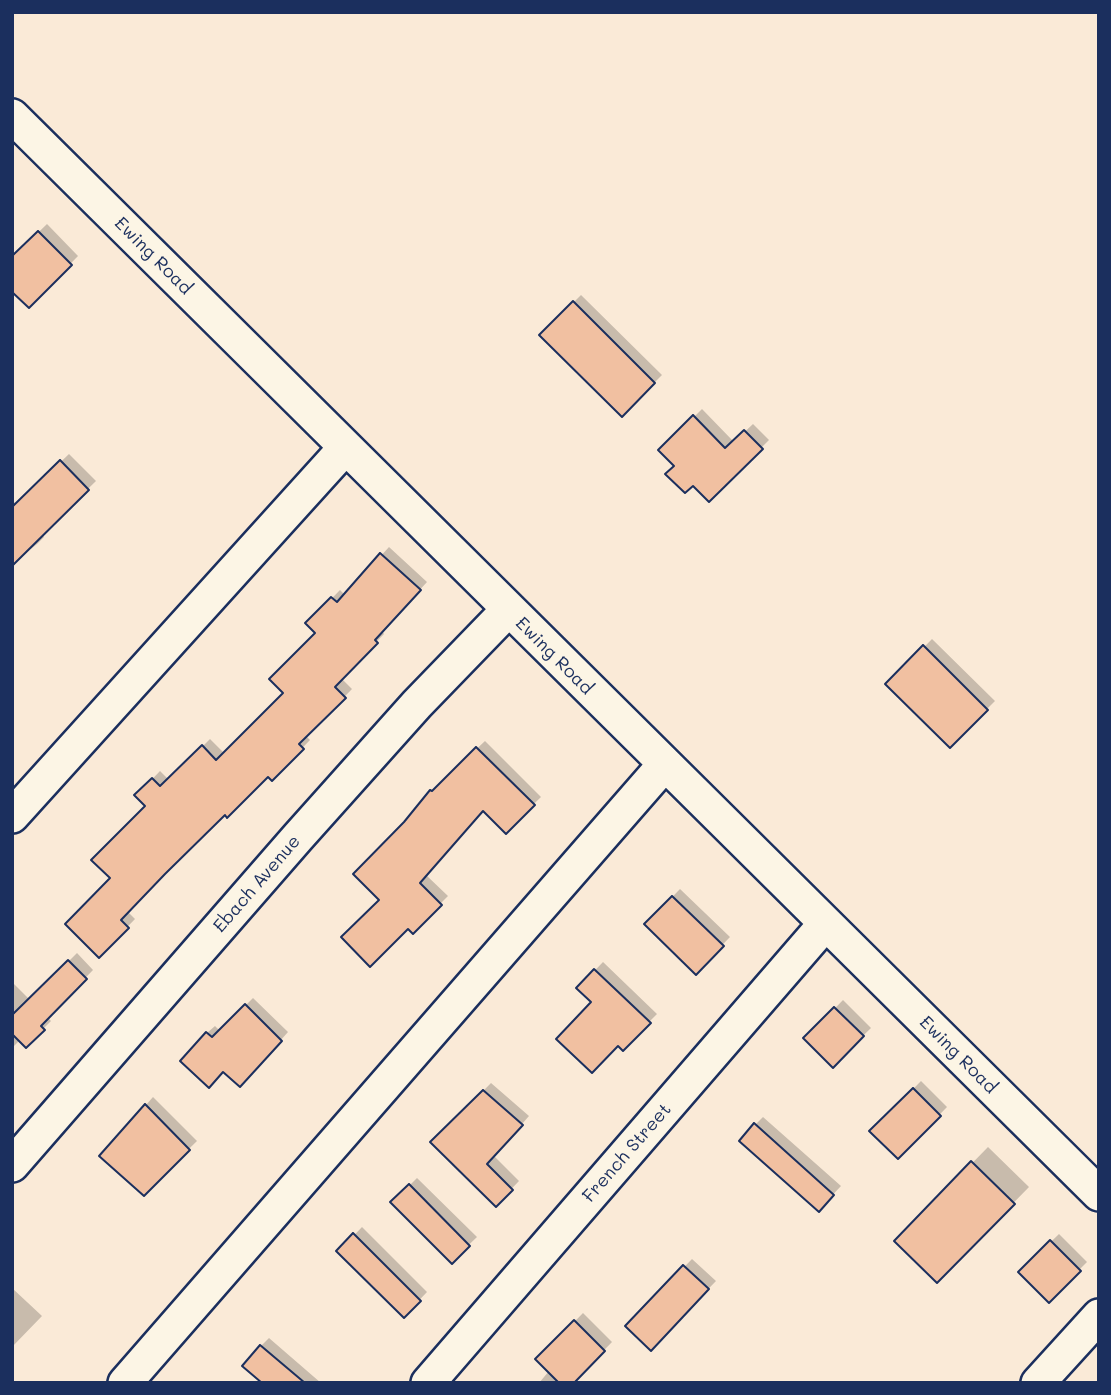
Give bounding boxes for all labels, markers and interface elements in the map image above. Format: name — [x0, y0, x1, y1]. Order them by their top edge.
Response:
street label: Ewing Road — [110, 213, 196, 299]
street label: Ewing Road — [511, 613, 597, 699]
street label: Ebach Avenue — [209, 831, 305, 937]
street label: Ewing Road — [915, 1012, 1001, 1098]
street label: French Street — [578, 1099, 676, 1207]

